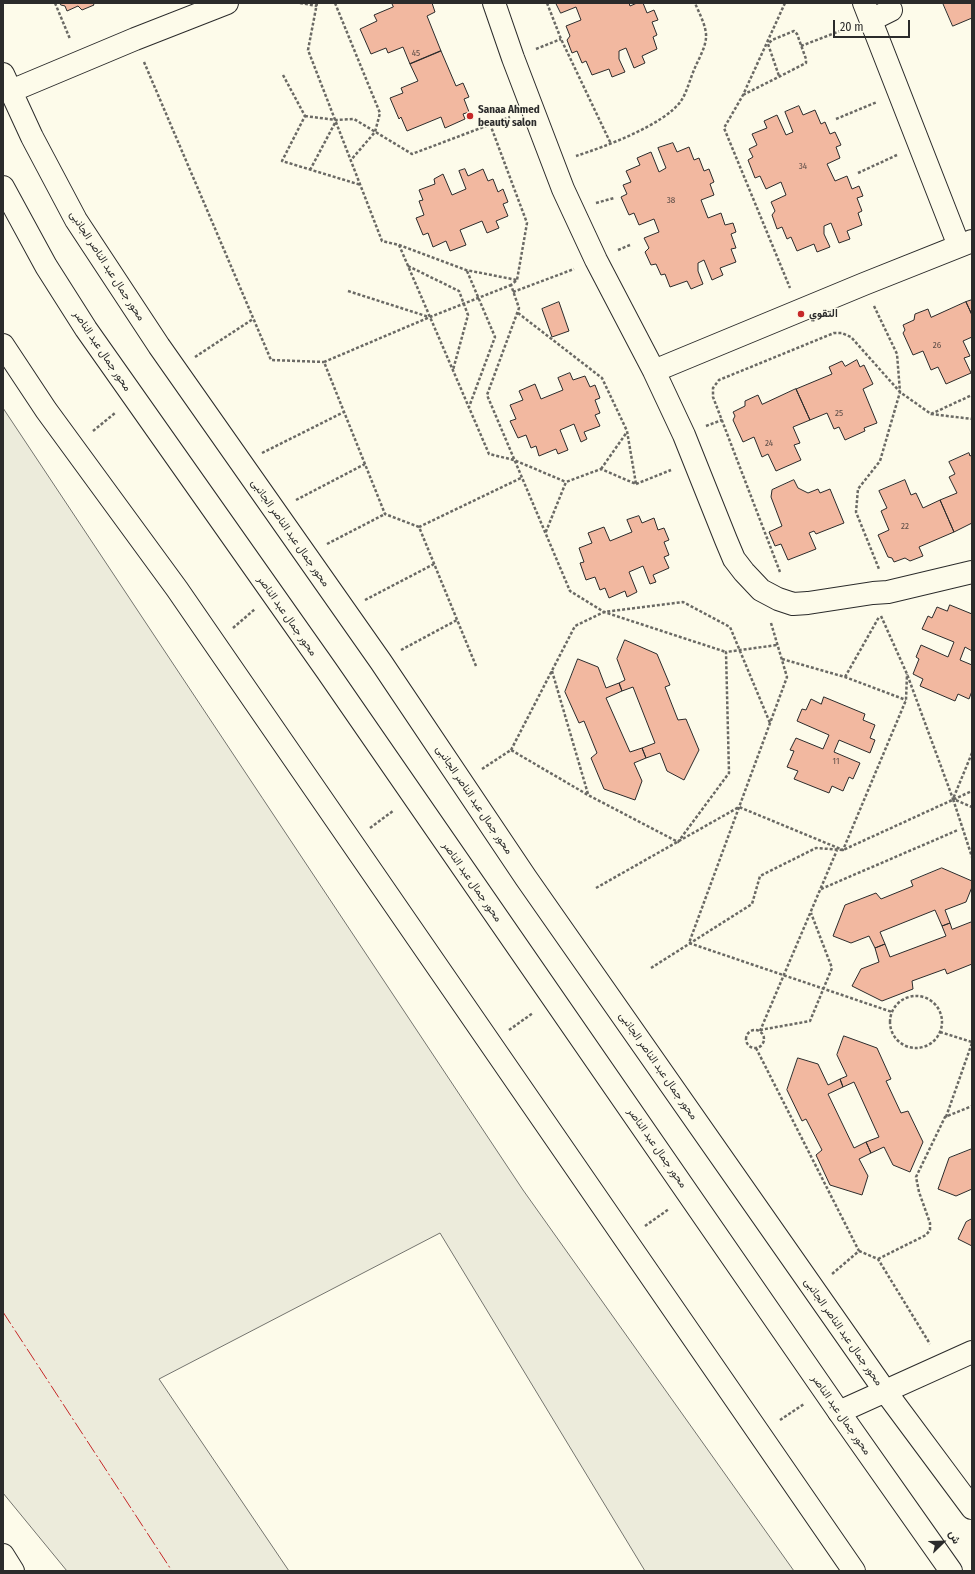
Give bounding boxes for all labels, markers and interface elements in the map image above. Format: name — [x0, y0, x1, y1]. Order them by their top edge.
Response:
scale bar — [835, 12, 912, 38]
text: 20 m — [840, 20, 864, 34]
house number: 45 — [412, 48, 420, 58]
place label: Sanaa Ahmed beauty salon — [478, 103, 540, 129]
marker: Sanaa Ahmed beauty salon — [465, 111, 475, 121]
house number: 34 — [799, 161, 807, 171]
house number: 38 — [667, 195, 675, 205]
street label: محور جمال عبد الناصر الجانبى — [67, 209, 147, 323]
place label: التقوي — [809, 307, 838, 321]
street label: محور جمال عبد الناصر — [70, 308, 134, 394]
marker: التقوي — [796, 309, 806, 319]
house number: 26 — [933, 340, 941, 350]
house number: 25 — [835, 408, 843, 418]
house number: 24 — [765, 438, 773, 448]
street label: محور جمال عبد الناصر الجانبى — [248, 477, 332, 589]
house number: 22 — [901, 521, 909, 531]
street label: محور جمال عبد الناصر — [254, 574, 320, 658]
street label: محور جمال عبد الناصر الجانبى — [433, 743, 515, 857]
house number: 11 — [833, 756, 839, 766]
street label: محور جمال عبد الناصر — [439, 840, 505, 924]
street label: محور جمال عبد الناصر الجانبى — [616, 1010, 700, 1122]
street label: محور جمال عبد الناصر — [624, 1106, 690, 1190]
street label: محور جمال عبد الناصر الجانبى — [801, 1276, 885, 1388]
street label: محور جمال عبد الناصر — [808, 1373, 874, 1457]
north arrow — [923, 1522, 963, 1562]
text: ش — [946, 1528, 963, 1546]

